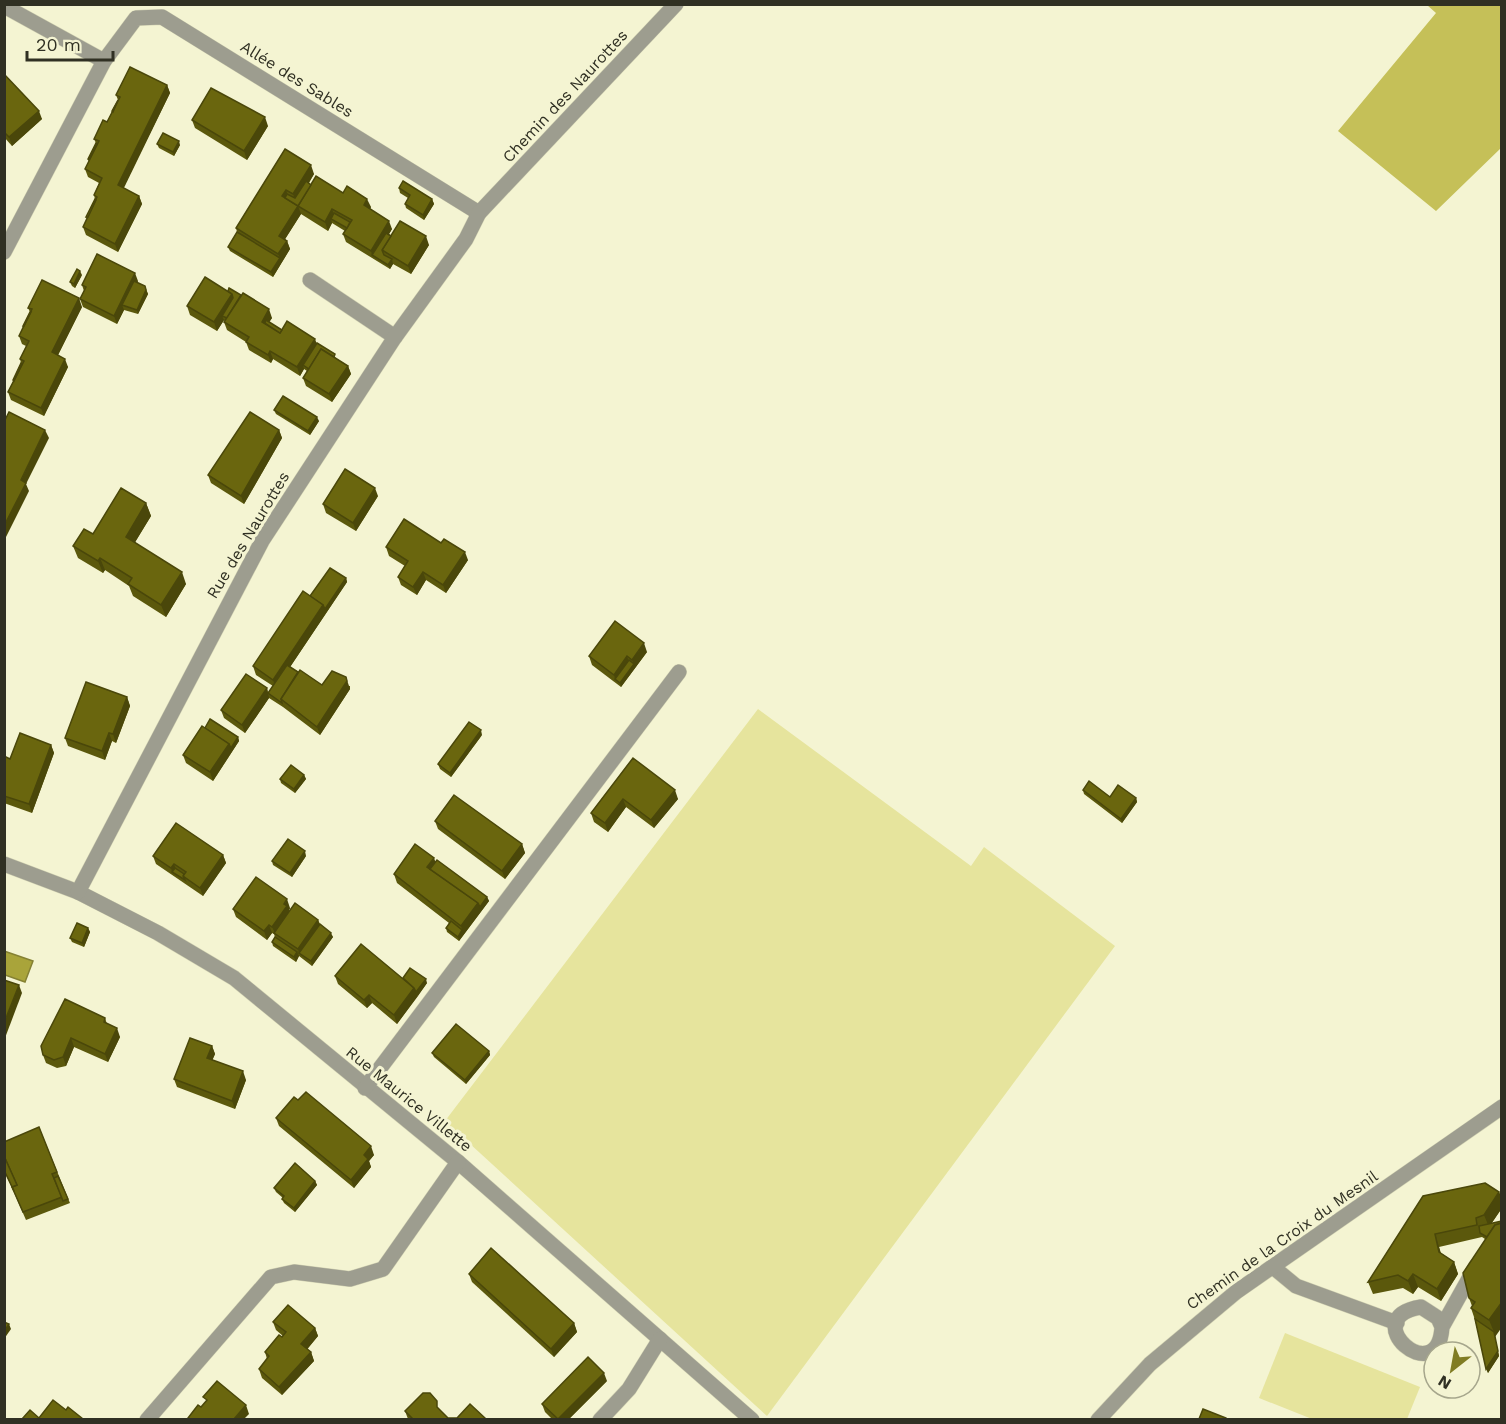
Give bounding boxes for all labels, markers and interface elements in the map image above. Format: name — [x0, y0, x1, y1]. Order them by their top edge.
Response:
scale bar — [27, 24, 112, 62]
street label: Chemin des Naurottes — [499, 26, 631, 166]
text: 20 m — [36, 34, 81, 55]
street label: Allée des Sables — [237, 37, 357, 121]
street label: Rue des Naurottes — [203, 468, 293, 602]
street label: Rue Maurice Villette — [342, 1042, 476, 1156]
street label: Chemin de la Croix du Mesnil — [1183, 1166, 1381, 1313]
north arrow — [1422, 1340, 1482, 1400]
text: N — [1435, 1371, 1455, 1394]

